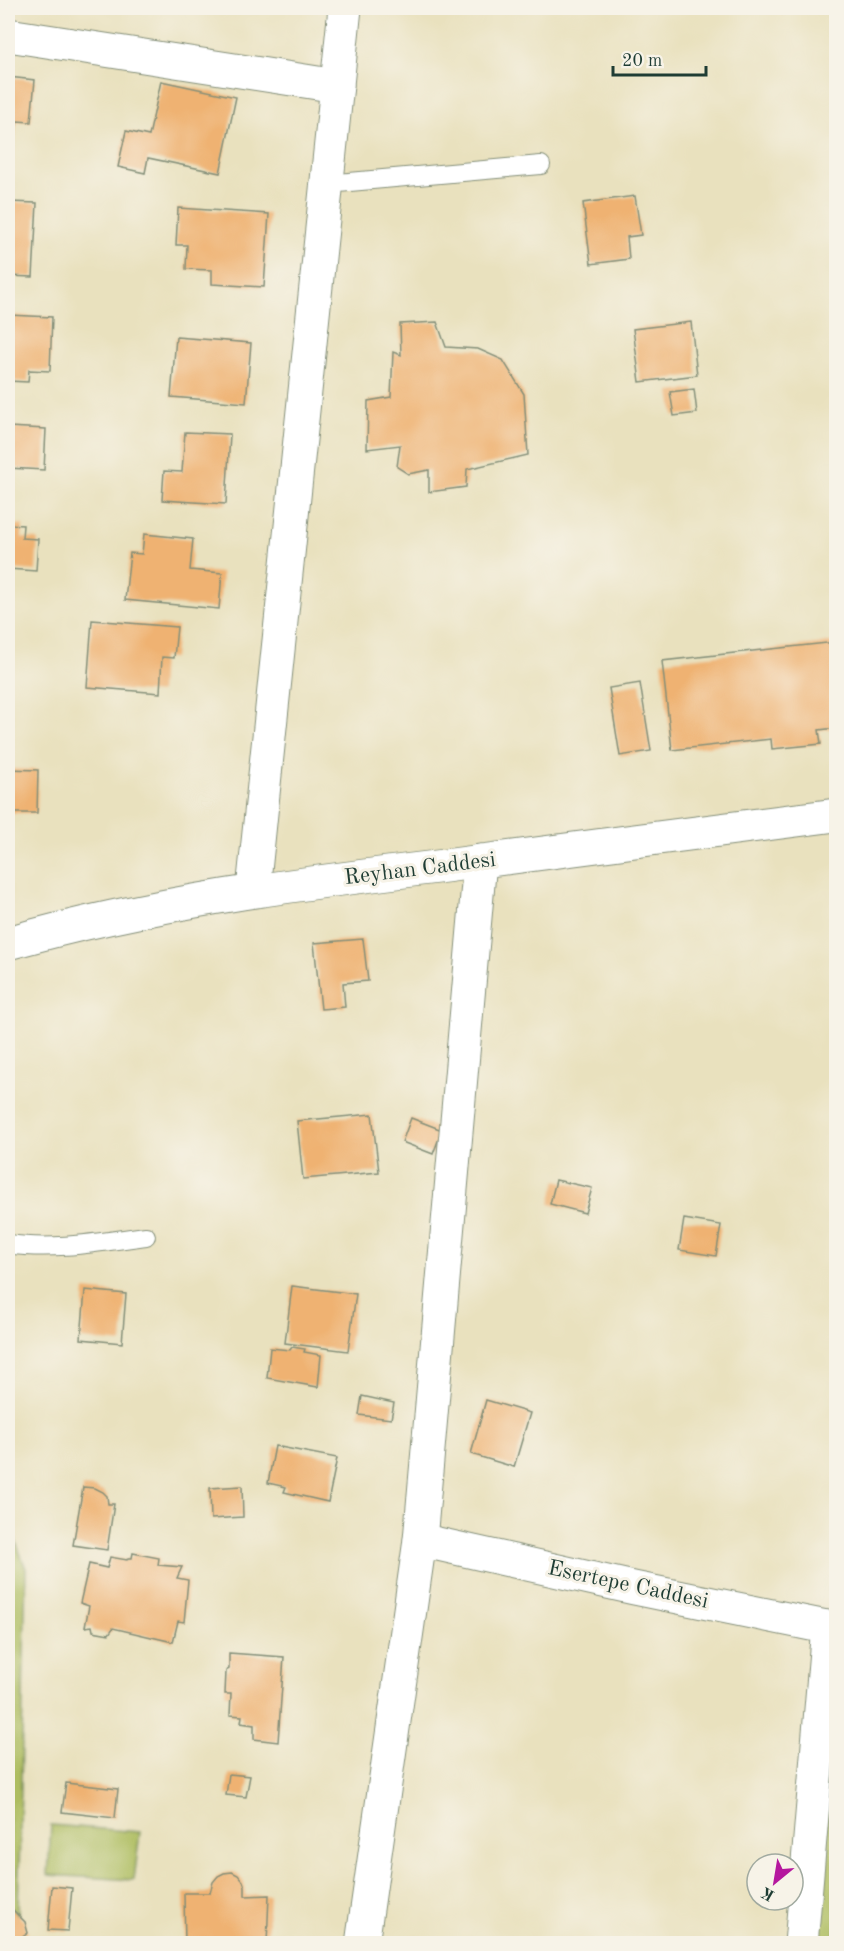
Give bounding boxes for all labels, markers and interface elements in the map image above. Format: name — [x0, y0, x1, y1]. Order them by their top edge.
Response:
scale bar — [613, 39, 706, 77]
text: 20 m — [622, 52, 662, 70]
street label: Reyhan Caddesi — [343, 849, 497, 889]
street label: Esertepe Caddesi — [546, 1557, 710, 1613]
north arrow — [745, 1852, 805, 1912]
text: K — [759, 1883, 778, 1903]

